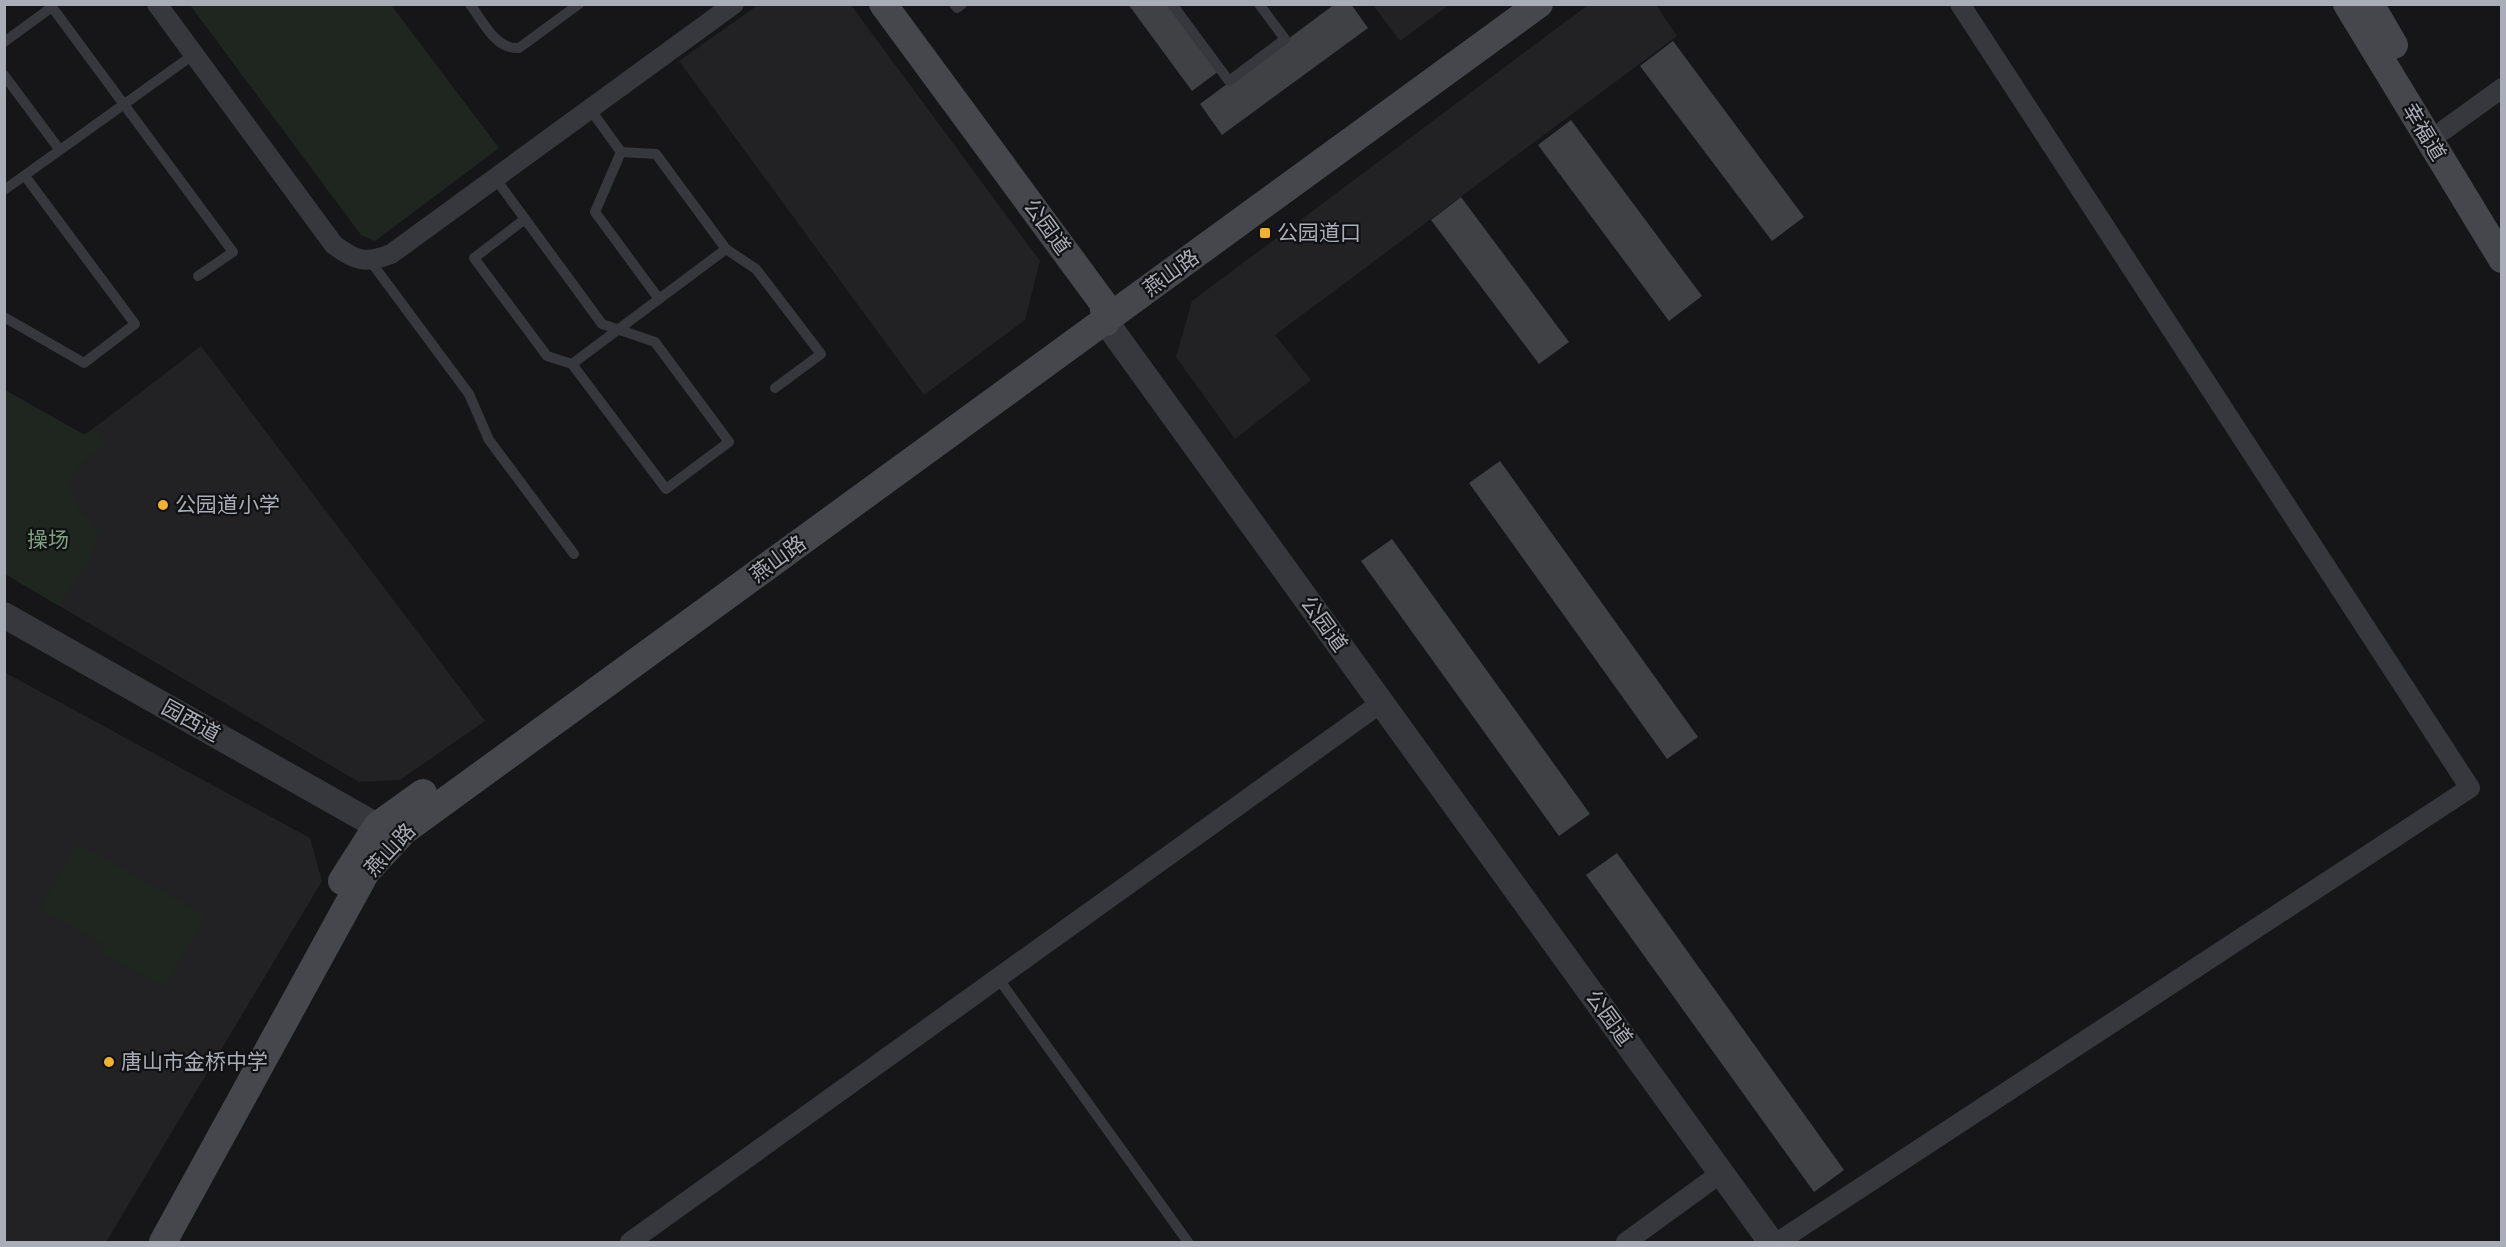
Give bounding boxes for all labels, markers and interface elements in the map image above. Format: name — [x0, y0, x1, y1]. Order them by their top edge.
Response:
street label: 幸福道 — [2397, 98, 2451, 166]
street label: 公园道 — [1018, 194, 1076, 260]
place label: 公园道口 — [1277, 220, 1361, 246]
marker: 公园道口 — [1258, 226, 1272, 240]
street label: 燕山路 — [1138, 244, 1204, 302]
place label: 公园道小学 — [175, 492, 280, 518]
marker: 公园道小学 — [156, 498, 170, 512]
park label: 操场 — [27, 527, 69, 553]
street label: 燕山路 — [745, 530, 811, 588]
street label: 公园道 — [1295, 591, 1353, 657]
street label: 园西道 — [157, 694, 225, 748]
street label: 燕山路 — [359, 818, 421, 882]
street label: 公园道 — [1580, 985, 1638, 1051]
place label: 唐山市金桥中学 — [121, 1049, 268, 1075]
marker: 唐山市金桥中学 — [102, 1055, 116, 1069]

